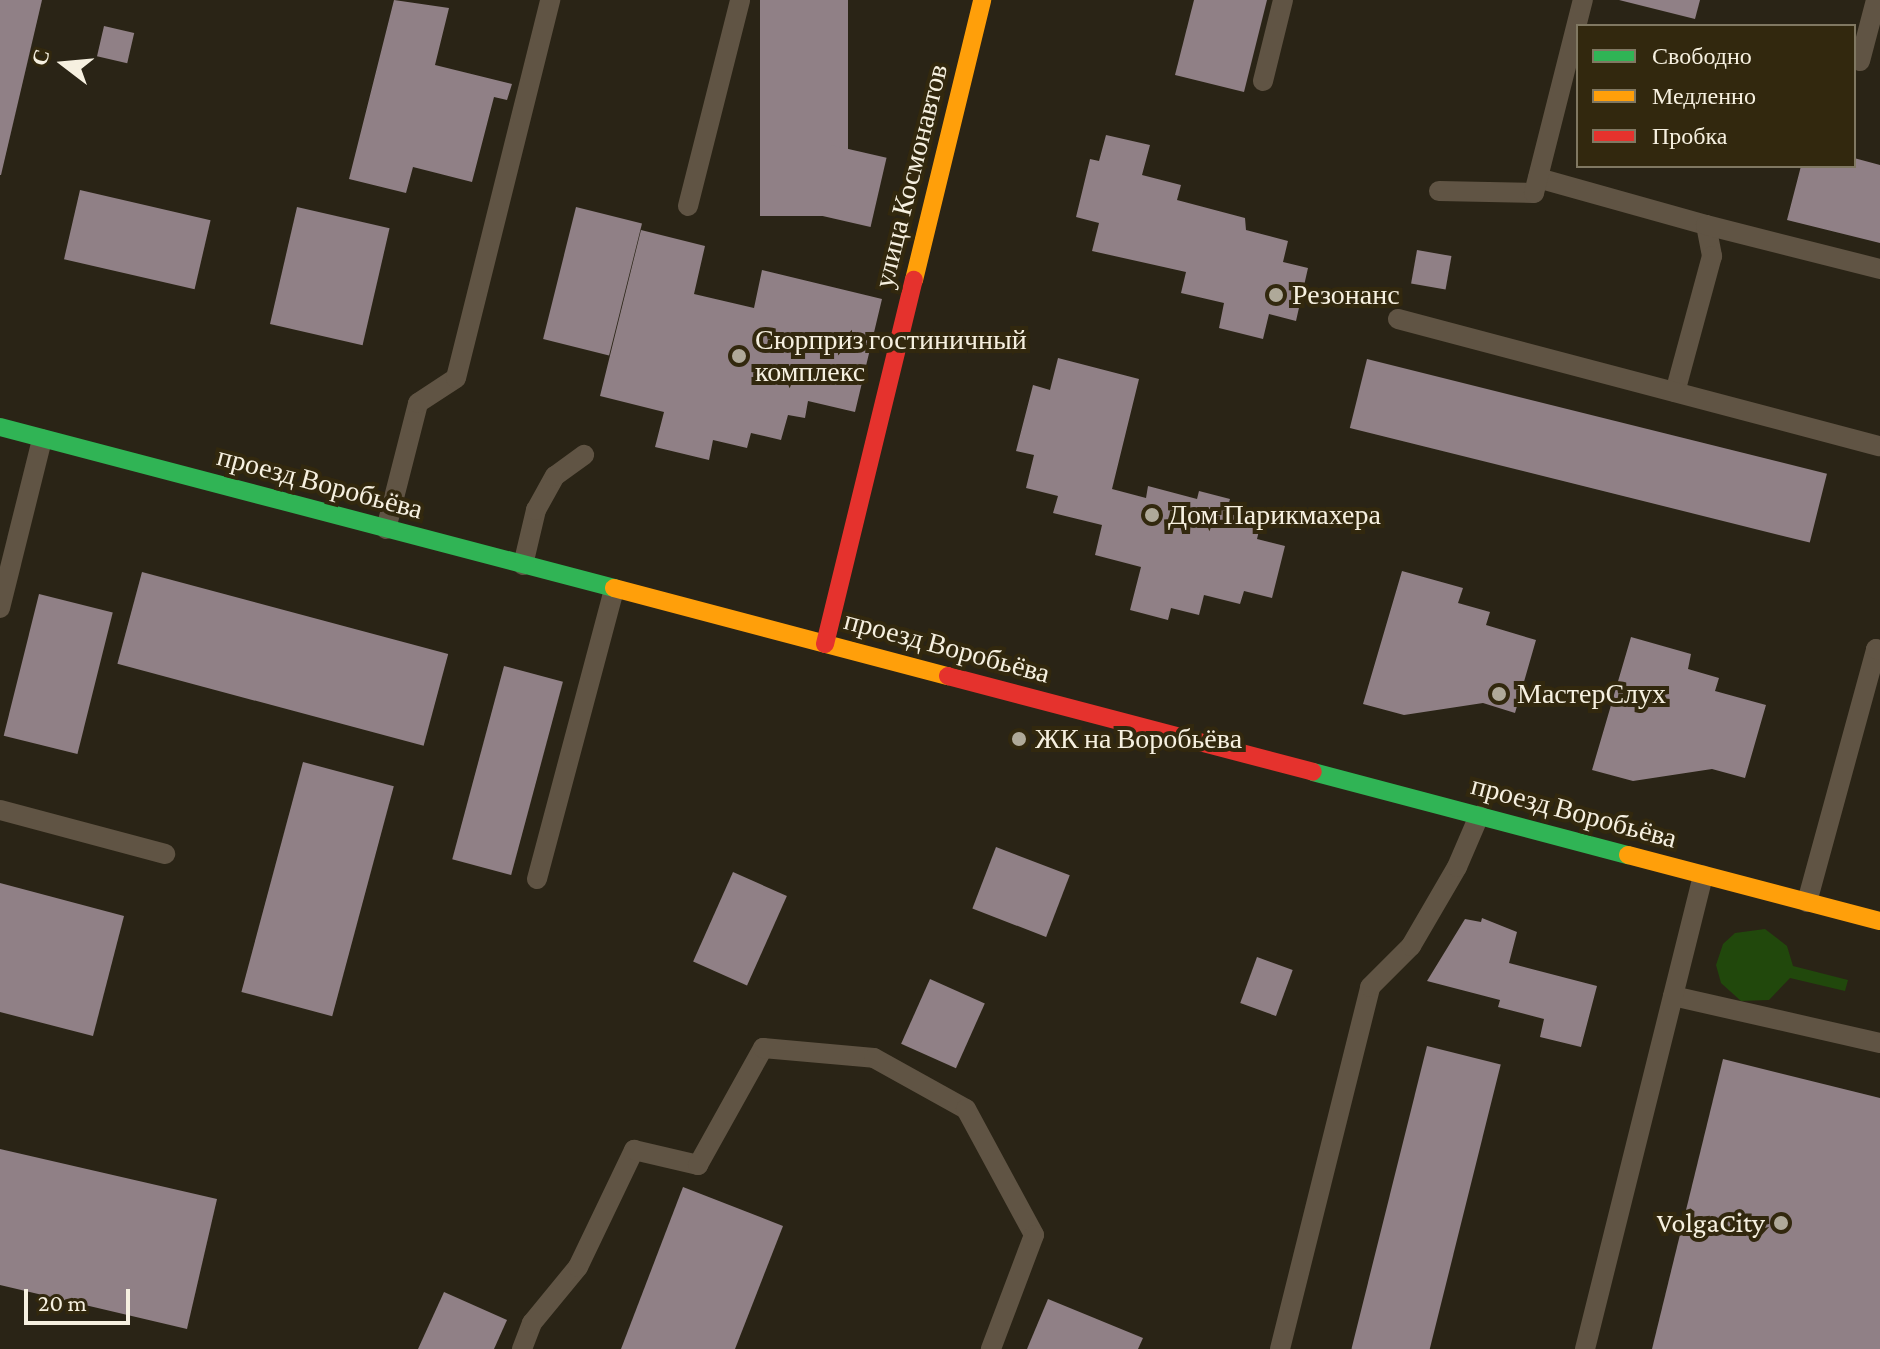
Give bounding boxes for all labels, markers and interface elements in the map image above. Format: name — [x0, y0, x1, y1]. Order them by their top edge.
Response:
north arrow — [24, 24, 104, 104]
legend — [1576, 24, 1856, 168]
text: Свободно — [1652, 42, 1752, 69]
text: С — [26, 46, 55, 68]
street label: улица Космонавтов — [867, 61, 955, 291]
text: Медленно — [1652, 82, 1756, 109]
text: Пробка — [1652, 122, 1728, 149]
place label: Резонанс — [1292, 278, 1400, 312]
marker: Резонанс — [1267, 286, 1285, 304]
place label: Сюрприз гостиничный комплекс — [755, 323, 1027, 389]
marker: Сюрприз гостиничный комплекс — [730, 347, 748, 365]
street label: проезд Воробьёва — [213, 439, 427, 527]
place label: Дом Парикмахера — [1168, 498, 1381, 532]
marker: Дом Парикмахера — [1143, 506, 1161, 524]
street label: проезд Воробьёва — [840, 603, 1054, 691]
place label: МастерСлух — [1517, 677, 1666, 711]
marker: МастерСлух — [1488, 683, 1510, 705]
place label: ЖК на Воробьёва — [1035, 722, 1242, 756]
marker: ЖК на Воробьёва — [1010, 730, 1028, 748]
street label: проезд Воробьёва — [1467, 768, 1681, 856]
place label: VolgaCity — [1657, 1206, 1765, 1240]
marker: VolgaCity — [1772, 1214, 1790, 1232]
scale bar — [28, 1273, 134, 1323]
text: 20 m — [38, 1289, 87, 1316]

